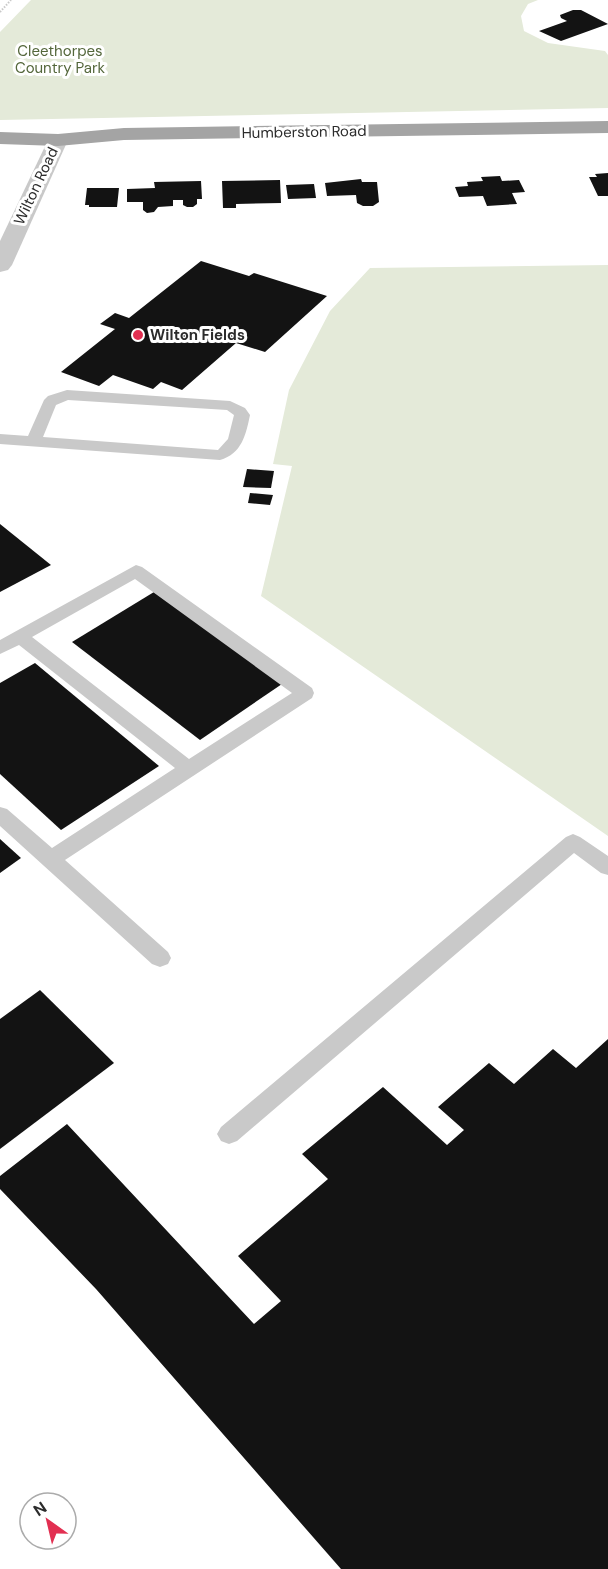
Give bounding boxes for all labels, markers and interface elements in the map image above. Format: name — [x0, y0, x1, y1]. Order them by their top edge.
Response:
park label: Cleethorpes Country Park — [15, 41, 106, 78]
street label: Humberston Road — [241, 121, 367, 143]
street label: Wilton Road — [9, 144, 63, 228]
place label: Wilton Fields — [150, 325, 245, 345]
marker: Wilton Fields — [131, 328, 145, 342]
north arrow — [18, 1491, 78, 1551]
text: N — [29, 1497, 51, 1521]

